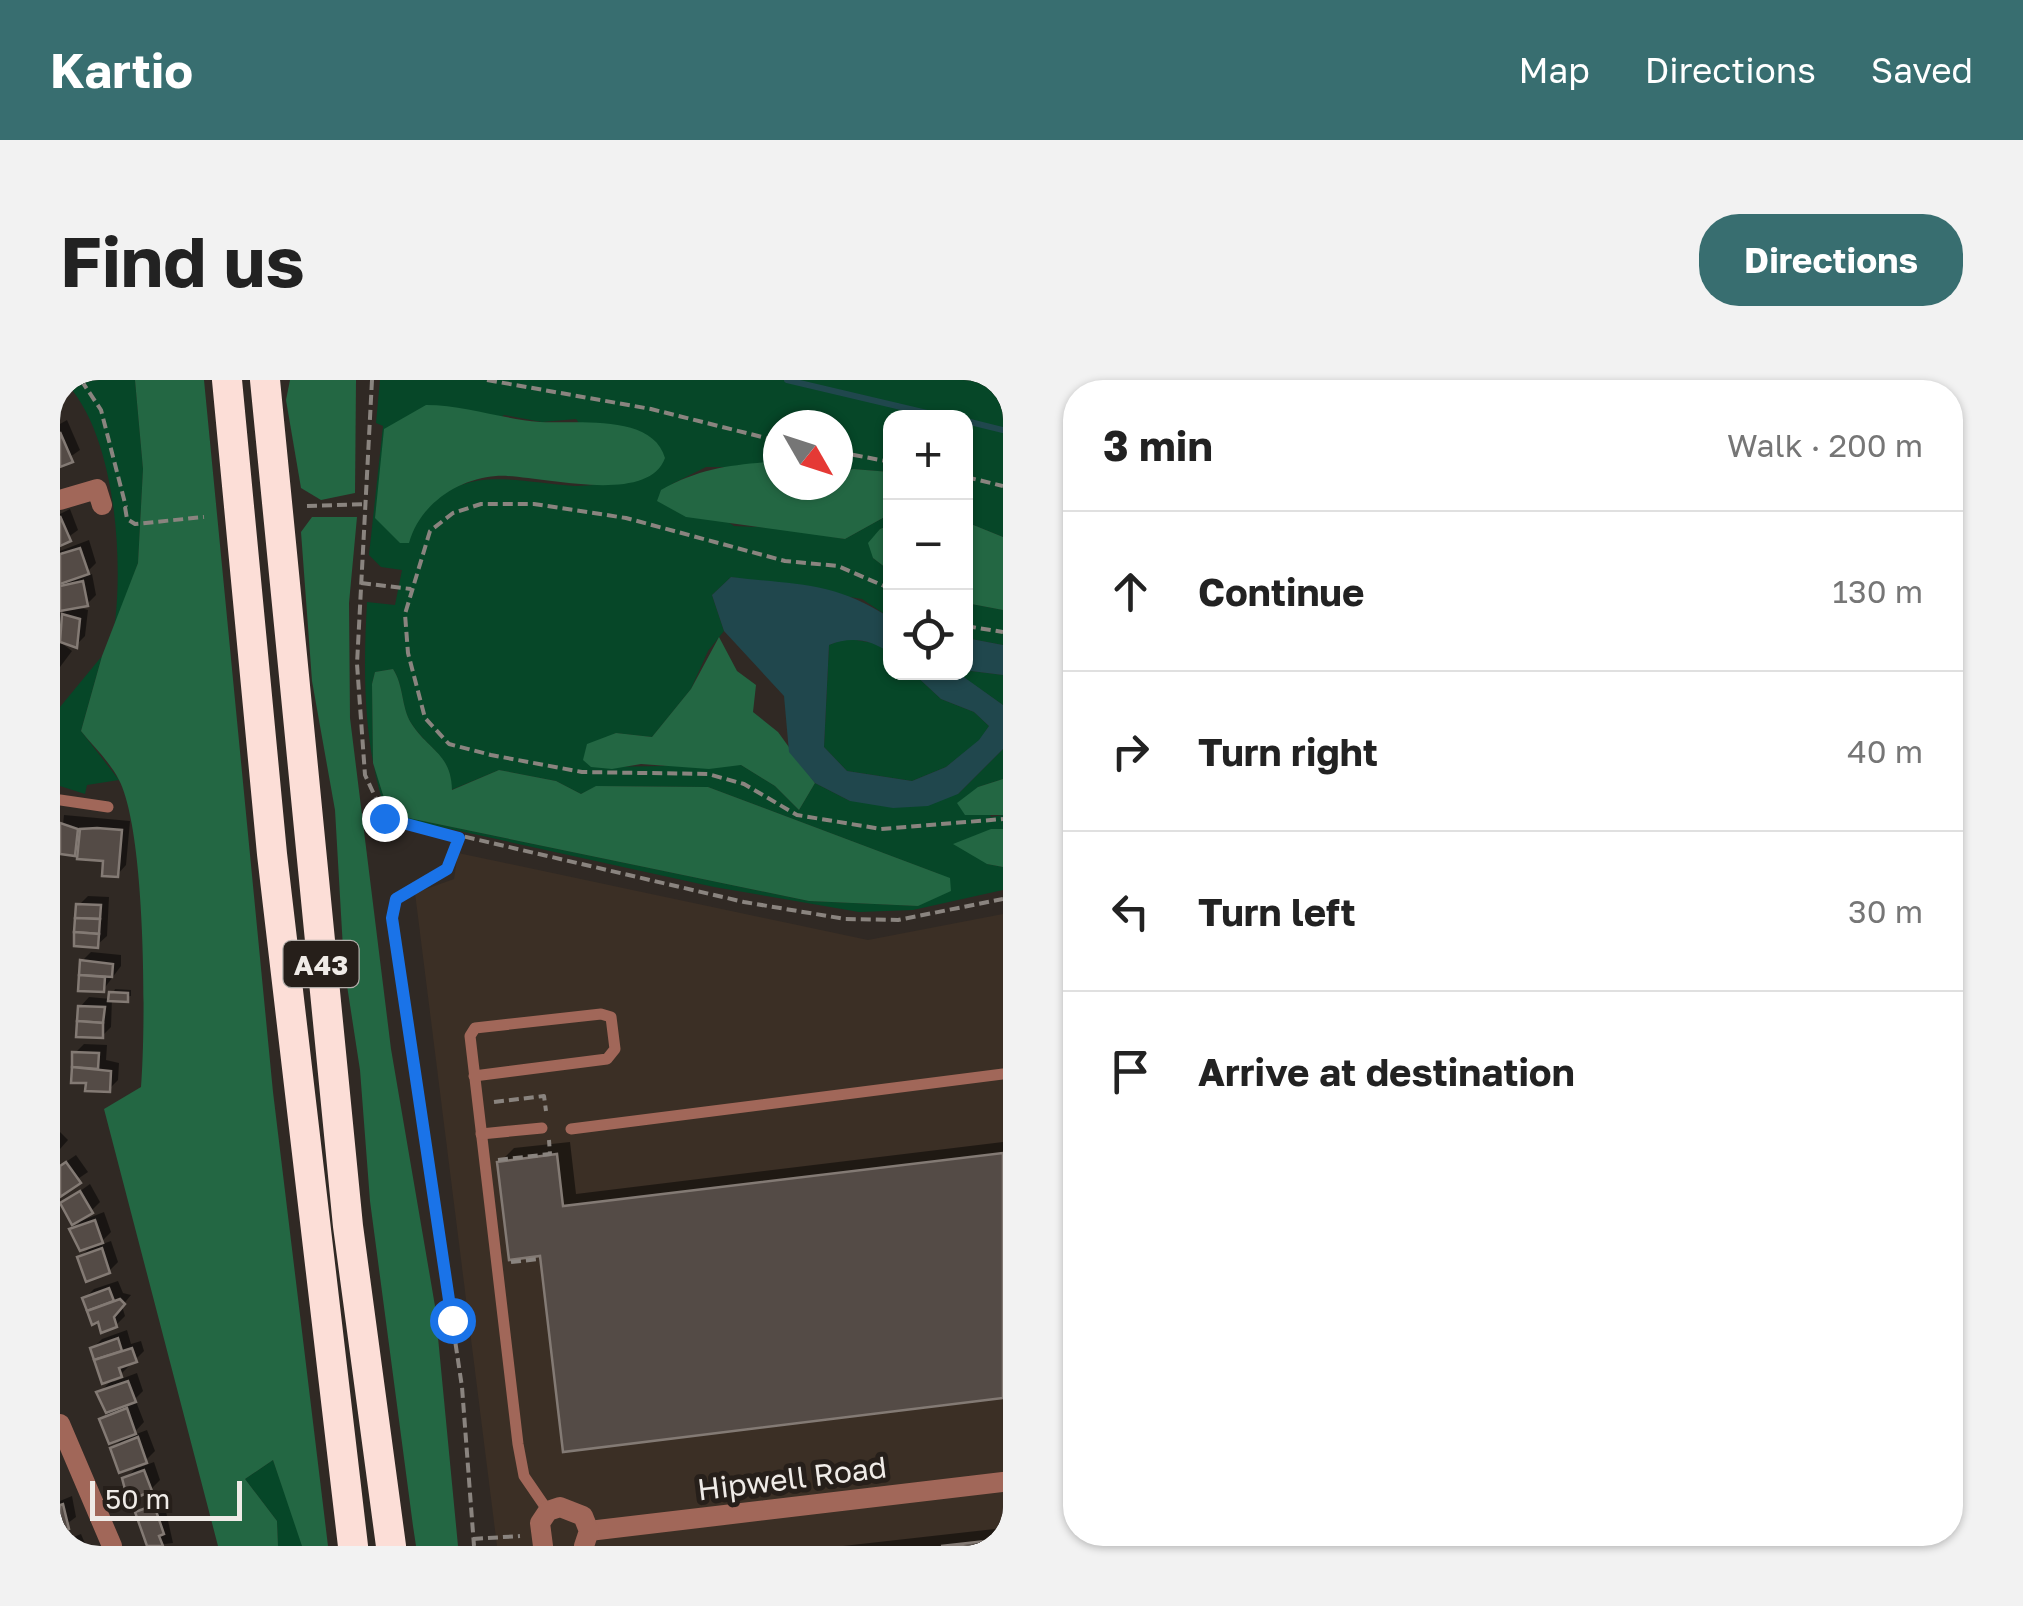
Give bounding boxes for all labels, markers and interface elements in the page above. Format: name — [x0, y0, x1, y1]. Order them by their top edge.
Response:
text: Kartio — [50, 41, 193, 99]
text: Map — [1518, 49, 1590, 91]
text: Directions — [1645, 49, 1816, 91]
text: Saved — [1871, 49, 1973, 91]
button: Directions — [1699, 214, 1963, 306]
text: Find us — [60, 218, 305, 302]
north arrow — [763, 410, 853, 500]
map controls — [883, 410, 973, 680]
button: + — [883, 410, 973, 500]
text: 3 min — [1103, 420, 1213, 470]
text: Walk · 200 m — [1727, 426, 1923, 464]
button: − — [883, 500, 973, 590]
icon: ahead — [1103, 564, 1158, 619]
text: Continue — [1198, 569, 1364, 614]
text: 130 m — [1833, 572, 1923, 610]
button: locate — [883, 590, 973, 680]
icon: right — [1103, 724, 1158, 779]
text: Turn right — [1198, 729, 1378, 774]
text: 40 m — [1847, 732, 1923, 770]
route end — [362, 796, 408, 842]
icon: left — [1103, 884, 1158, 939]
text: Turn left — [1198, 889, 1356, 934]
text: 30 m — [1848, 892, 1923, 930]
road number: A43 — [284, 941, 358, 987]
icon: arrive — [1103, 1044, 1158, 1099]
text: Arrive at destination — [1198, 1049, 1575, 1094]
route start — [430, 1298, 476, 1344]
street label: Hipwell Road — [695, 1449, 889, 1507]
scale bar — [90, 1476, 242, 1520]
text: 50 m — [105, 1482, 170, 1515]

